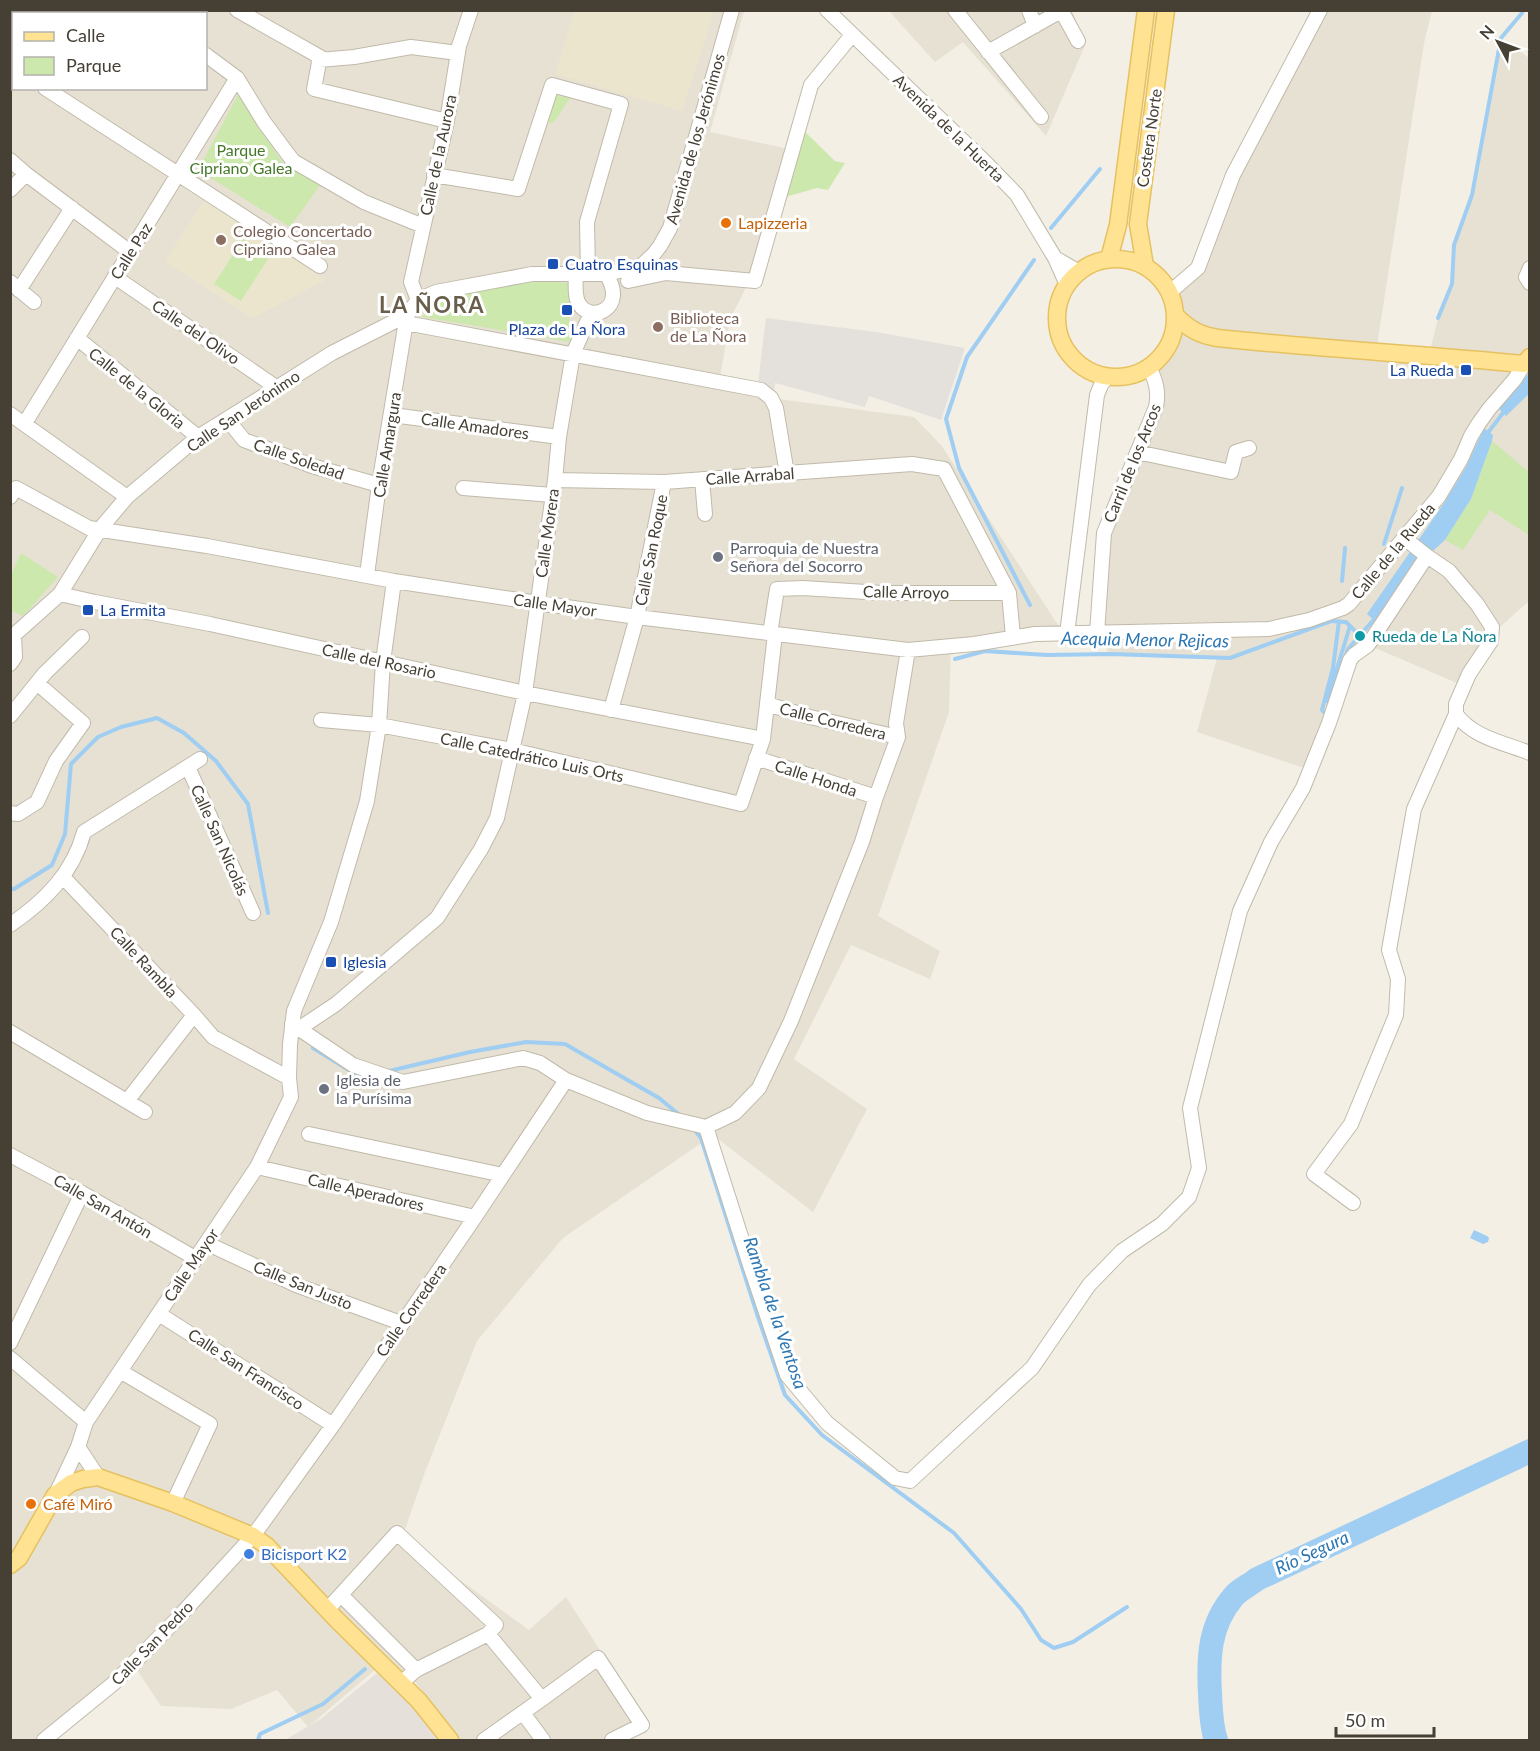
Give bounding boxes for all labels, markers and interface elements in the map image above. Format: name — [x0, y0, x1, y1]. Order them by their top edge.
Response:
legend — [12, 12, 207, 90]
north arrow — [1468, 12, 1528, 72]
text: N — [1475, 21, 1498, 43]
text: Calle — [66, 24, 105, 46]
street label: Avenida de los Jerónimos — [661, 51, 728, 226]
text: Parque — [66, 54, 121, 76]
street label: Avenida de la Huerta — [890, 70, 1009, 185]
street label: Costera Norte — [1132, 87, 1165, 188]
street label: Calle de la Aurora — [415, 93, 460, 217]
park label: Parque Cipriano Galea — [190, 140, 292, 177]
place label: Lapizzeria — [738, 213, 807, 232]
marker: Lapizzeria — [719, 216, 733, 230]
street label: Calle Paz — [106, 219, 155, 283]
place label: Colegio Concertado Cipriano Galea — [233, 221, 372, 258]
marker: Colegio Concertado Cipriano Galea — [214, 233, 228, 247]
place label: Cuatro Esquinas — [565, 254, 678, 273]
marker: Cuatro Esquinas — [546, 257, 560, 271]
district label: LA ÑORA — [379, 291, 485, 318]
street label: Calle del Olivo — [149, 295, 244, 368]
marker: Plaza de La Ñora — [560, 303, 574, 317]
place label: Biblioteca de La Ñora — [670, 308, 746, 345]
place label: Plaza de La Ñora — [508, 319, 626, 338]
marker: Biblioteca de La Ñora — [651, 320, 665, 334]
street label: Calle de la Gloria — [85, 343, 189, 432]
place label: La Rueda — [1390, 360, 1454, 379]
marker: La Rueda — [1459, 363, 1473, 377]
street label: Calle San Jerónimo — [183, 366, 303, 455]
street label: Calle Amargura — [369, 391, 404, 499]
street label: Carril de los Arcos — [1099, 400, 1164, 525]
street label: Calle Amadores — [420, 409, 530, 443]
street label: Calle Soledad — [251, 434, 347, 483]
street label: Calle Arrabal — [705, 463, 795, 488]
street label: Calle Morera — [531, 487, 562, 579]
street label: Calle San Roque — [630, 493, 671, 607]
street label: Calle de la Rueda — [1347, 499, 1438, 603]
place label: Parroquia de Nuestra Señora del Socorro — [730, 538, 879, 575]
marker: Parroquia de Nuestra Señora del Socorro — [711, 550, 725, 564]
street label: Calle Arroyo — [863, 581, 949, 602]
street label: Calle Mayor — [512, 589, 598, 620]
place label: La Ermita — [100, 600, 166, 619]
marker: La Ermita — [81, 603, 95, 617]
place label: Rueda de La Ñora — [1372, 626, 1497, 645]
water label: Acequia Menor Rejicas — [1060, 627, 1229, 651]
marker: Rueda de La Ñora — [1353, 629, 1367, 643]
street label: Calle del Rosario — [320, 639, 438, 682]
street label: Calle Corredera — [778, 698, 888, 743]
street label: Calle Catedrático Luis Orts — [439, 728, 626, 785]
street label: Calle Honda — [773, 755, 860, 800]
street label: Calle San Nicolás — [187, 781, 253, 898]
street label: Calle Rambla — [107, 922, 182, 1001]
place label: Iglesia — [343, 952, 386, 971]
marker: Iglesia — [324, 955, 338, 969]
place label: Iglesia de la Purísima — [336, 1070, 412, 1107]
marker: Iglesia de la Purísima — [317, 1082, 331, 1096]
street label: Calle Aperadores — [306, 1169, 426, 1214]
street label: Calle San Antón — [50, 1170, 156, 1242]
street label: Calle Mayor — [159, 1224, 222, 1305]
water label: Rambla de la Ventosa — [740, 1234, 812, 1392]
street label: Calle San Justo — [251, 1256, 355, 1313]
street label: Calle Corredera — [371, 1260, 450, 1360]
street label: Calle San Francisco — [185, 1324, 308, 1413]
place label: Café Miró — [43, 1494, 113, 1513]
marker: Café Miró — [24, 1497, 38, 1511]
water label: Río Segura — [1271, 1525, 1352, 1579]
place label: Bicisport K2 — [261, 1544, 347, 1563]
marker: Bicisport K2 — [242, 1547, 256, 1561]
street label: Calle San Pedro — [107, 1597, 196, 1689]
scale bar — [1336, 1700, 1434, 1738]
text: 50 m — [1345, 1709, 1385, 1731]

